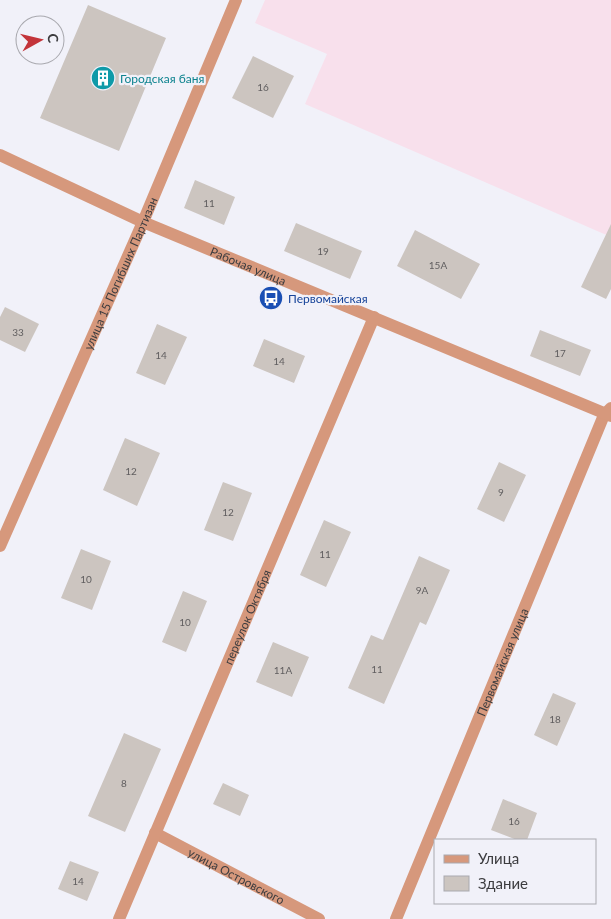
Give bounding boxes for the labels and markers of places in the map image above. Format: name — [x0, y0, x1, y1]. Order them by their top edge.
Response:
building icon: Городская баня — [90, 65, 116, 91]
place label: Городская баня — [120, 71, 204, 86]
bus stop icon: Первомайская — [258, 285, 284, 311]
place label: Первомайская — [288, 291, 368, 306]

